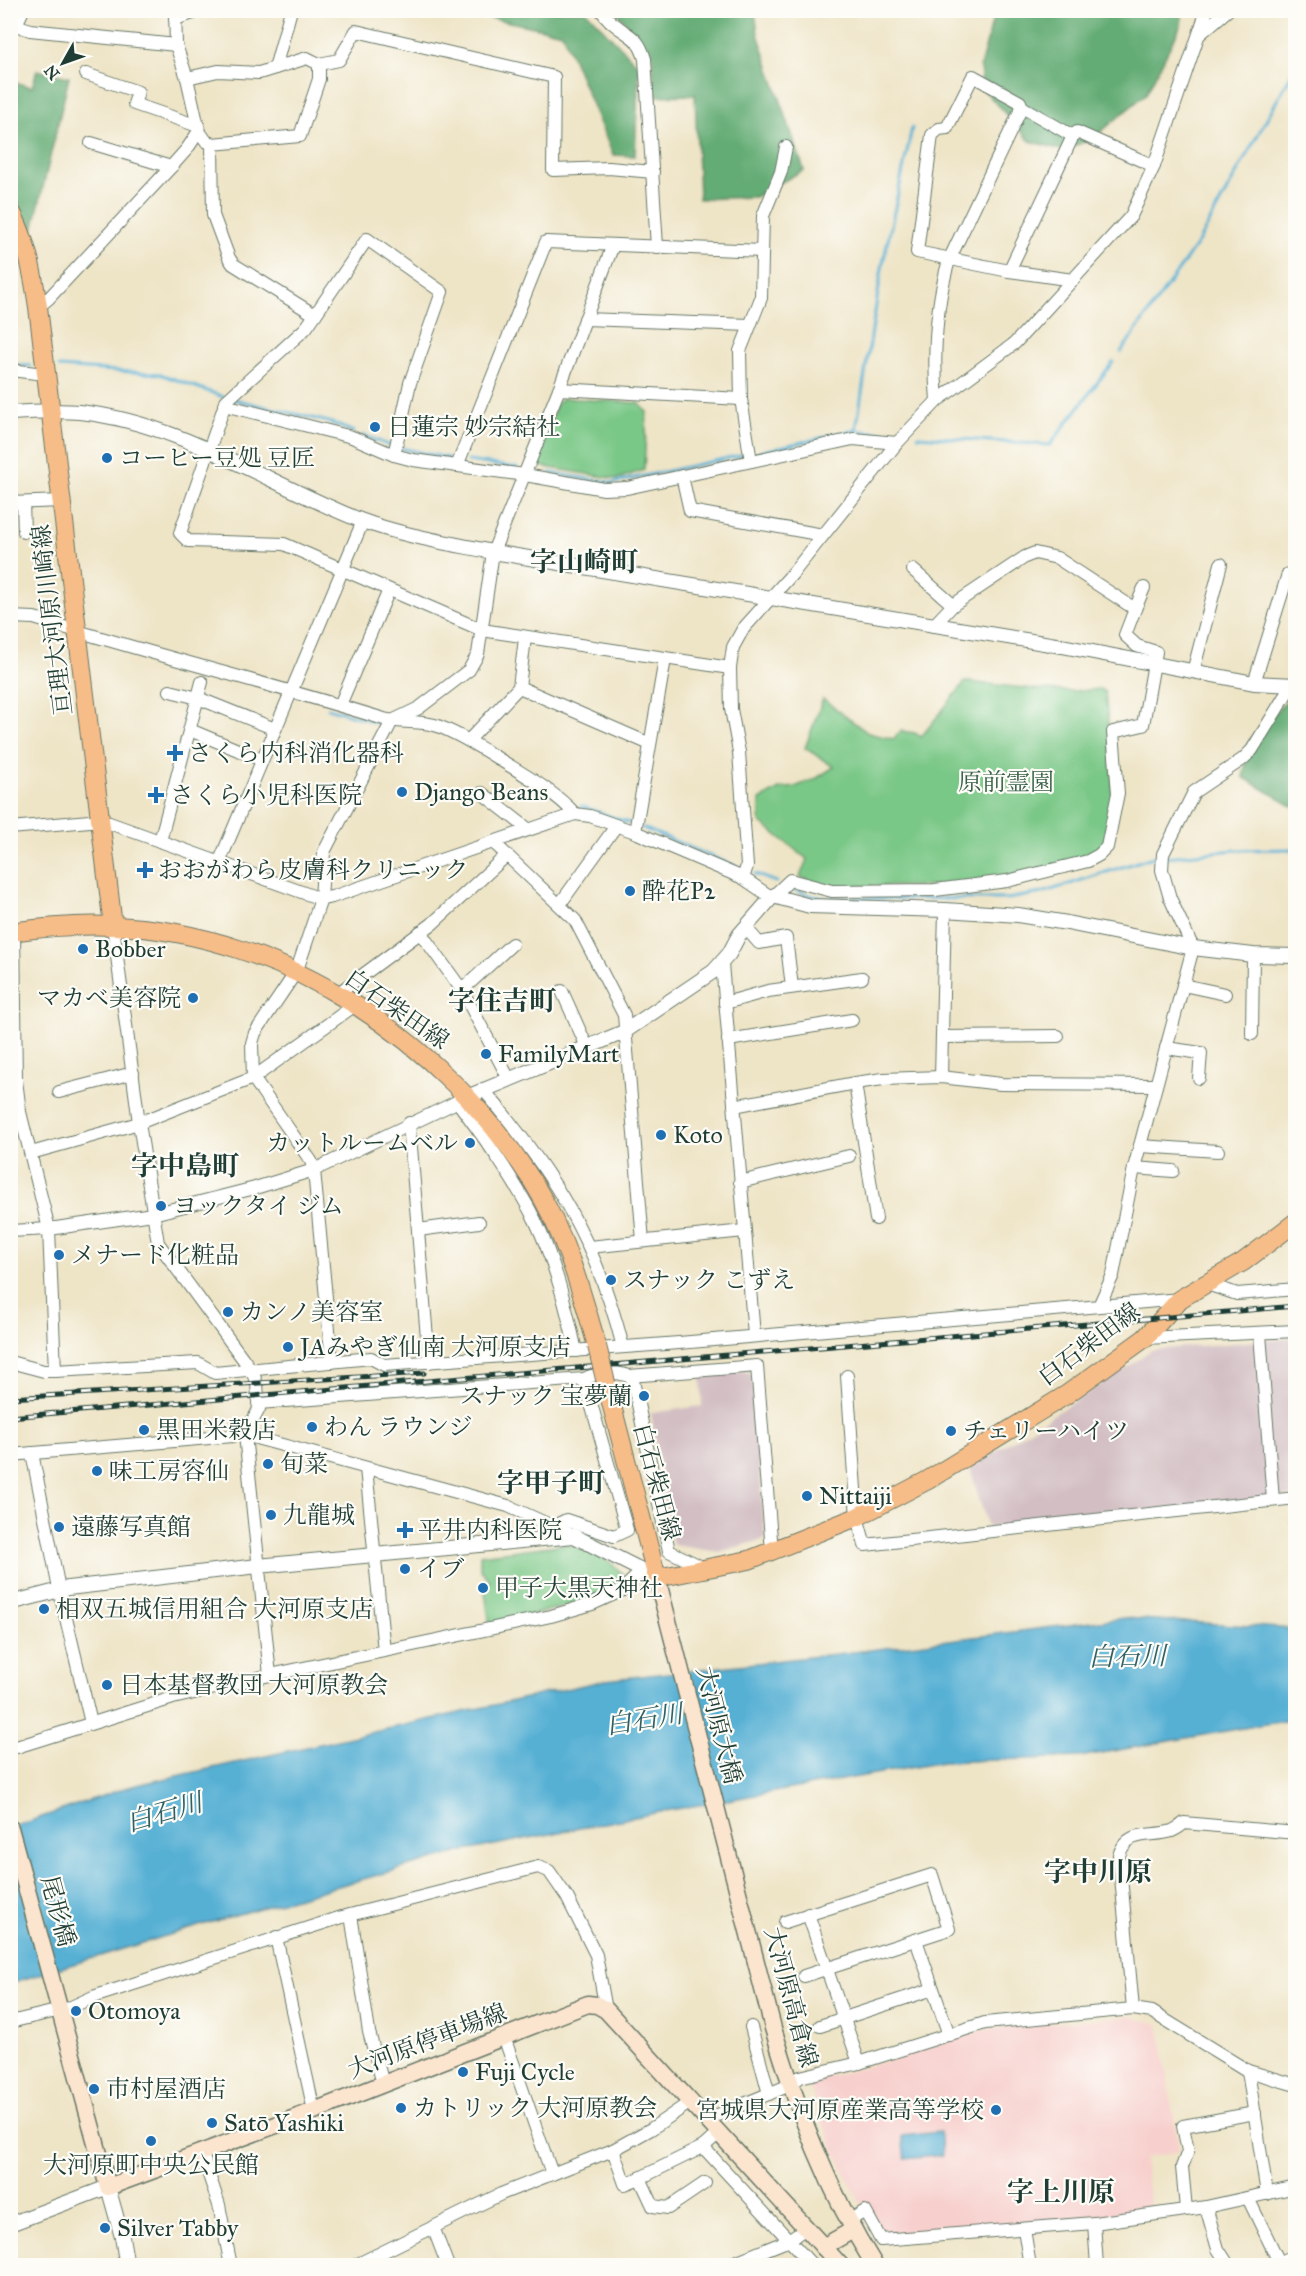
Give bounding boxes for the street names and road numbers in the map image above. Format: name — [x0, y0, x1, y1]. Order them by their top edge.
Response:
street label: 亘理大河原川崎線 — [25, 523, 79, 717]
street label: 白石柴田線 — [339, 962, 455, 1056]
street label: 白石柴田線 — [1032, 1296, 1146, 1392]
street label: 白石柴田線 — [627, 1420, 687, 1544]
street label: 大河原大橋 — [690, 1663, 748, 1787]
street label: 尾形橋 — [34, 1872, 82, 1950]
street label: 大河原高倉線 — [758, 1924, 824, 2070]
street label: 大河原停車場線 — [343, 1997, 511, 2085]

